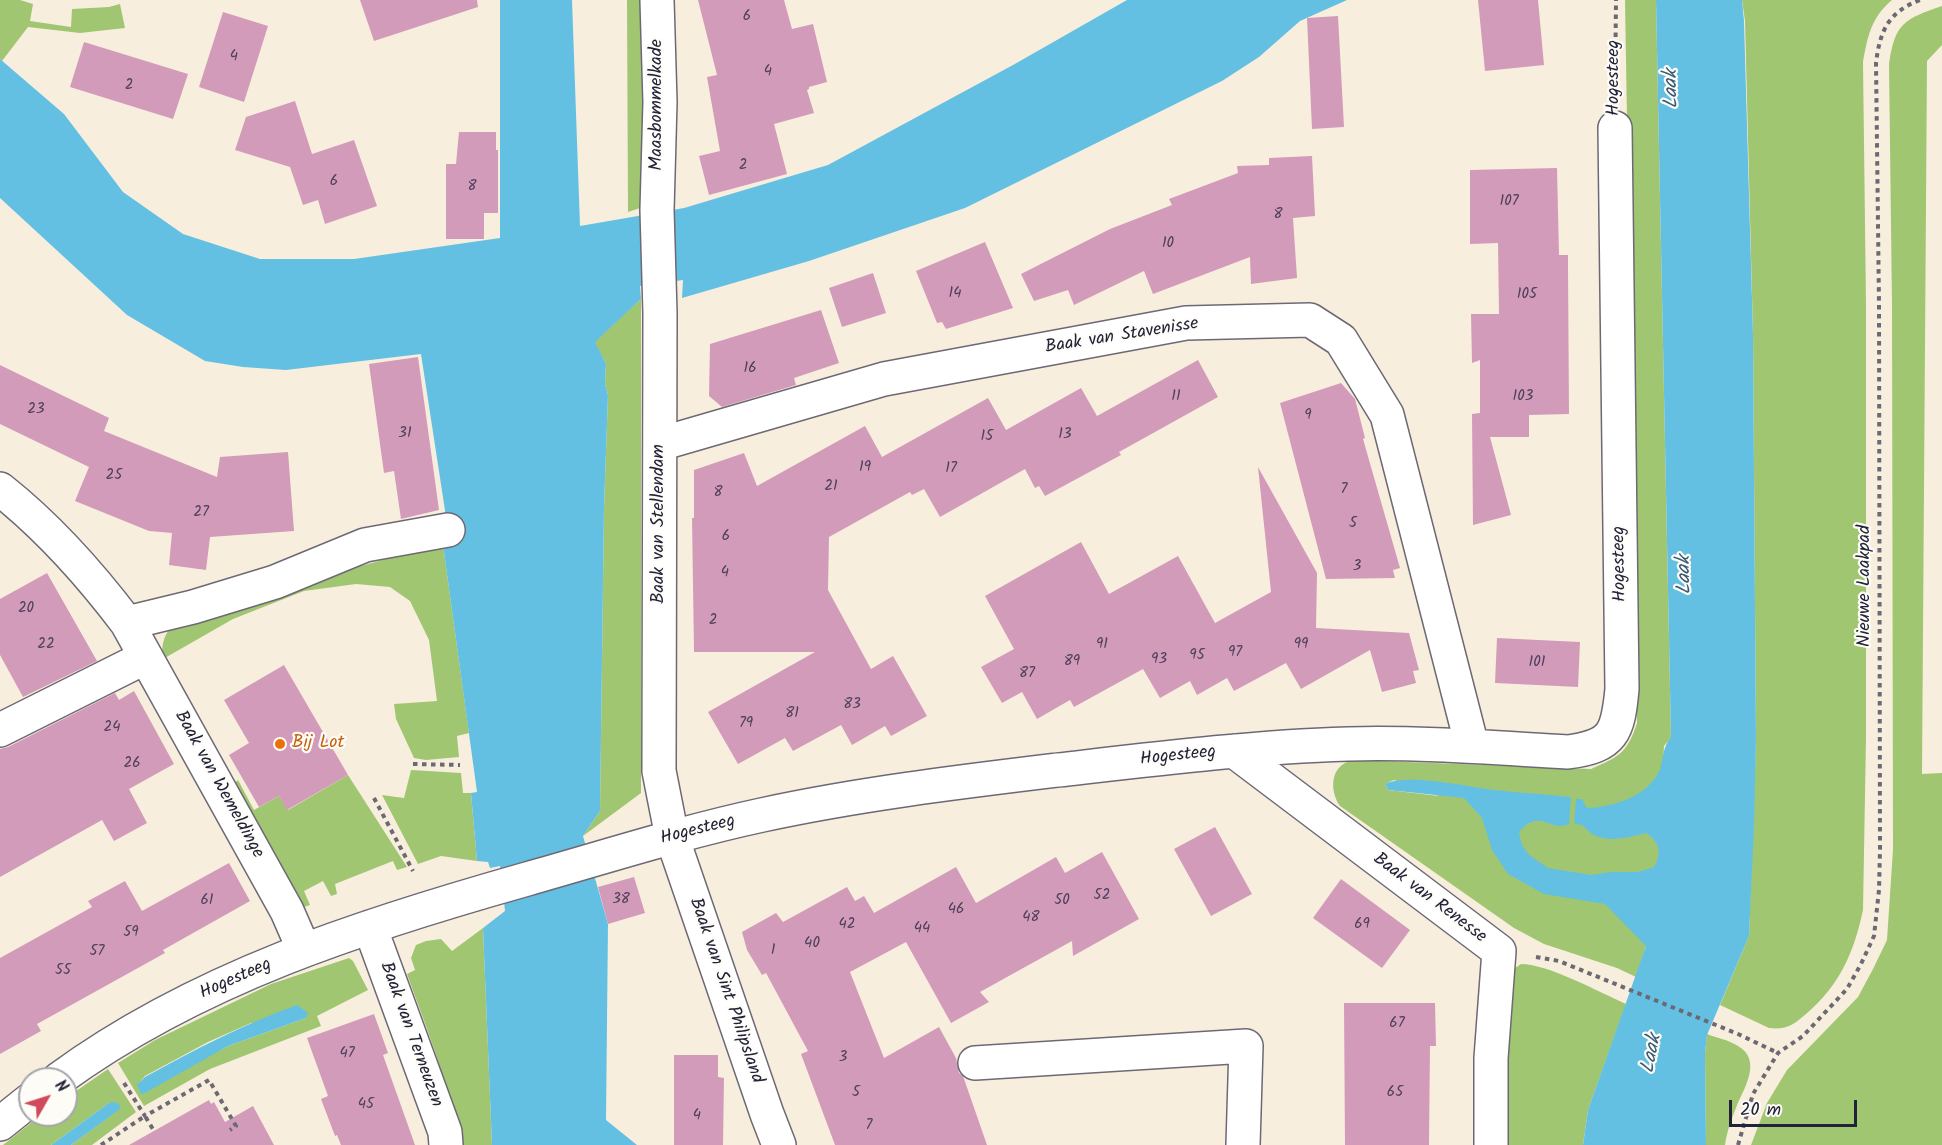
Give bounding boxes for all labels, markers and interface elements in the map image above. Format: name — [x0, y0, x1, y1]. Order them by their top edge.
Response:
house number: 6 — [743, 8, 751, 26]
street label: Maasbommelkade — [647, 39, 669, 171]
street label: Hogesteeg — [1604, 40, 1626, 116]
house number: 4 — [230, 48, 238, 66]
house number: 4 — [764, 63, 772, 81]
water label: Laak — [1661, 69, 1685, 109]
house number: 2 — [125, 77, 133, 95]
house number: 2 — [739, 157, 747, 175]
house number: 6 — [330, 173, 338, 191]
house number: 8 — [467, 178, 477, 196]
house number: 107 — [1499, 193, 1519, 211]
house number: 8 — [1273, 206, 1283, 224]
house number: 10 — [1162, 235, 1174, 253]
house number: 14 — [949, 285, 961, 303]
house number: 105 — [1517, 286, 1537, 304]
street label: Baak van Stavenisse — [1044, 314, 1200, 360]
house number: 16 — [743, 360, 757, 378]
house number: 11 — [1171, 388, 1181, 406]
house number: 103 — [1513, 388, 1533, 406]
house number: 23 — [27, 401, 45, 419]
house number: 9 — [1304, 407, 1312, 425]
house number: 31 — [398, 425, 412, 443]
house number: 13 — [1058, 426, 1072, 444]
house number: 15 — [981, 428, 993, 446]
street label: Baak van Stellendam — [649, 444, 671, 604]
house number: 19 — [859, 459, 871, 477]
house number: 17 — [945, 460, 957, 478]
house number: 25 — [106, 467, 122, 485]
house number: 21 — [824, 478, 838, 496]
house number: 7 — [1341, 481, 1347, 499]
house number: 8 — [713, 484, 723, 502]
house number: 27 — [193, 504, 209, 522]
house number: 5 — [1349, 515, 1357, 533]
street label: Nieuwe Laakpad — [1855, 525, 1877, 647]
street label: Hogesteeg — [1610, 526, 1632, 602]
house number: 6 — [722, 528, 730, 546]
water label: Laak — [1674, 555, 1698, 595]
house number: 3 — [1353, 558, 1361, 576]
house number: 4 — [721, 564, 729, 582]
house number: 20 — [18, 600, 34, 618]
house number: 2 — [709, 612, 717, 630]
house number: 22 — [37, 636, 55, 654]
house number: 91 — [1096, 636, 1108, 654]
house number: 99 — [1294, 636, 1308, 654]
house number: 97 — [1228, 644, 1242, 662]
house number: 95 — [1189, 647, 1205, 665]
house number: 93 — [1151, 651, 1167, 669]
house number: 89 — [1064, 653, 1080, 671]
house number: 101 — [1529, 654, 1545, 672]
house number: 87 — [1019, 665, 1035, 683]
house number: 83 — [843, 696, 861, 714]
house number: 81 — [785, 705, 799, 723]
street label: Baak van Wemeldinge — [168, 707, 268, 863]
house number: 79 — [739, 715, 753, 733]
house number: 24 — [104, 719, 120, 737]
place label: Bij Lot — [292, 733, 344, 755]
marker: Bij Lot — [273, 737, 287, 751]
street label: Hogesteeg — [1139, 742, 1217, 772]
house number: 26 — [123, 755, 141, 773]
street label: Hogesteeg — [658, 811, 738, 851]
street label: Baak van Renesse — [1368, 849, 1490, 949]
house number: 52 — [1094, 887, 1110, 905]
house number: 38 — [612, 891, 630, 909]
house number: 61 — [200, 892, 214, 910]
house number: 50 — [1054, 892, 1070, 910]
street label: Baak van Sint Philipsland — [683, 895, 767, 1087]
house number: 46 — [948, 901, 964, 919]
house number: 48 — [1022, 909, 1040, 927]
house number: 42 — [839, 916, 855, 934]
house number: 69 — [1354, 916, 1370, 934]
house number: 44 — [914, 920, 930, 938]
house number: 59 — [123, 924, 139, 942]
house number: 40 — [804, 935, 820, 953]
house number: 1 — [771, 942, 775, 960]
house number: 57 — [90, 943, 104, 961]
street label: Hogesteeg — [197, 955, 275, 1005]
street label: Baak van Terneuzen — [374, 960, 446, 1110]
house number: 55 — [55, 962, 71, 980]
house number: 67 — [1389, 1015, 1405, 1033]
water label: Laak — [1637, 1033, 1669, 1075]
house number: 47 — [339, 1045, 355, 1063]
house number: 3 — [839, 1049, 847, 1067]
north arrow — [18, 1067, 78, 1127]
text: N — [48, 1075, 74, 1098]
house number: 5 — [852, 1084, 860, 1102]
house number: 65 — [1387, 1084, 1403, 1102]
scale bar — [1732, 1088, 1860, 1126]
house number: 45 — [358, 1096, 374, 1114]
text: 20 m — [1740, 1096, 1781, 1125]
house number: 4 — [693, 1107, 701, 1125]
house number: 7 — [866, 1117, 872, 1135]

